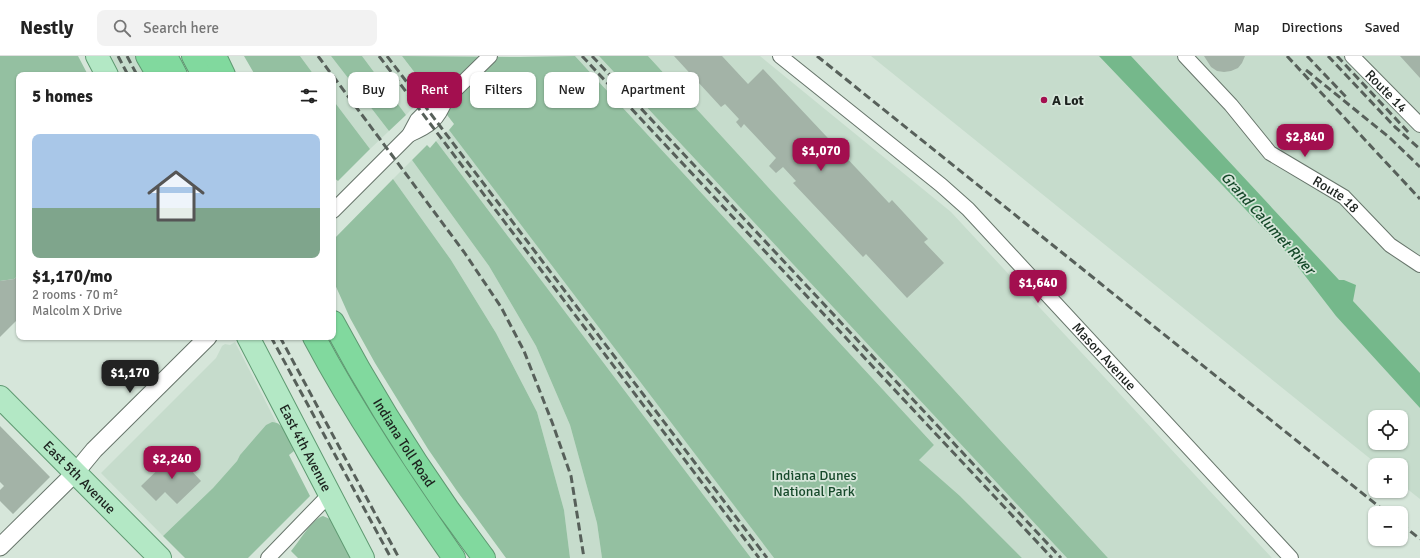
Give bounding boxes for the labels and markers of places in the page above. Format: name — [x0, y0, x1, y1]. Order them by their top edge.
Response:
place label: A Lot — [1052, 92, 1084, 109]
marker: A Lot — [1039, 95, 1049, 105]
pin: $2,840 — [1272, 124, 1338, 158]
pin: $1,070 — [788, 138, 854, 172]
pin: $1,640 — [1005, 270, 1071, 304]
pin: $1,170 — [97, 360, 163, 394]
pin: $2,240 — [139, 446, 205, 480]

